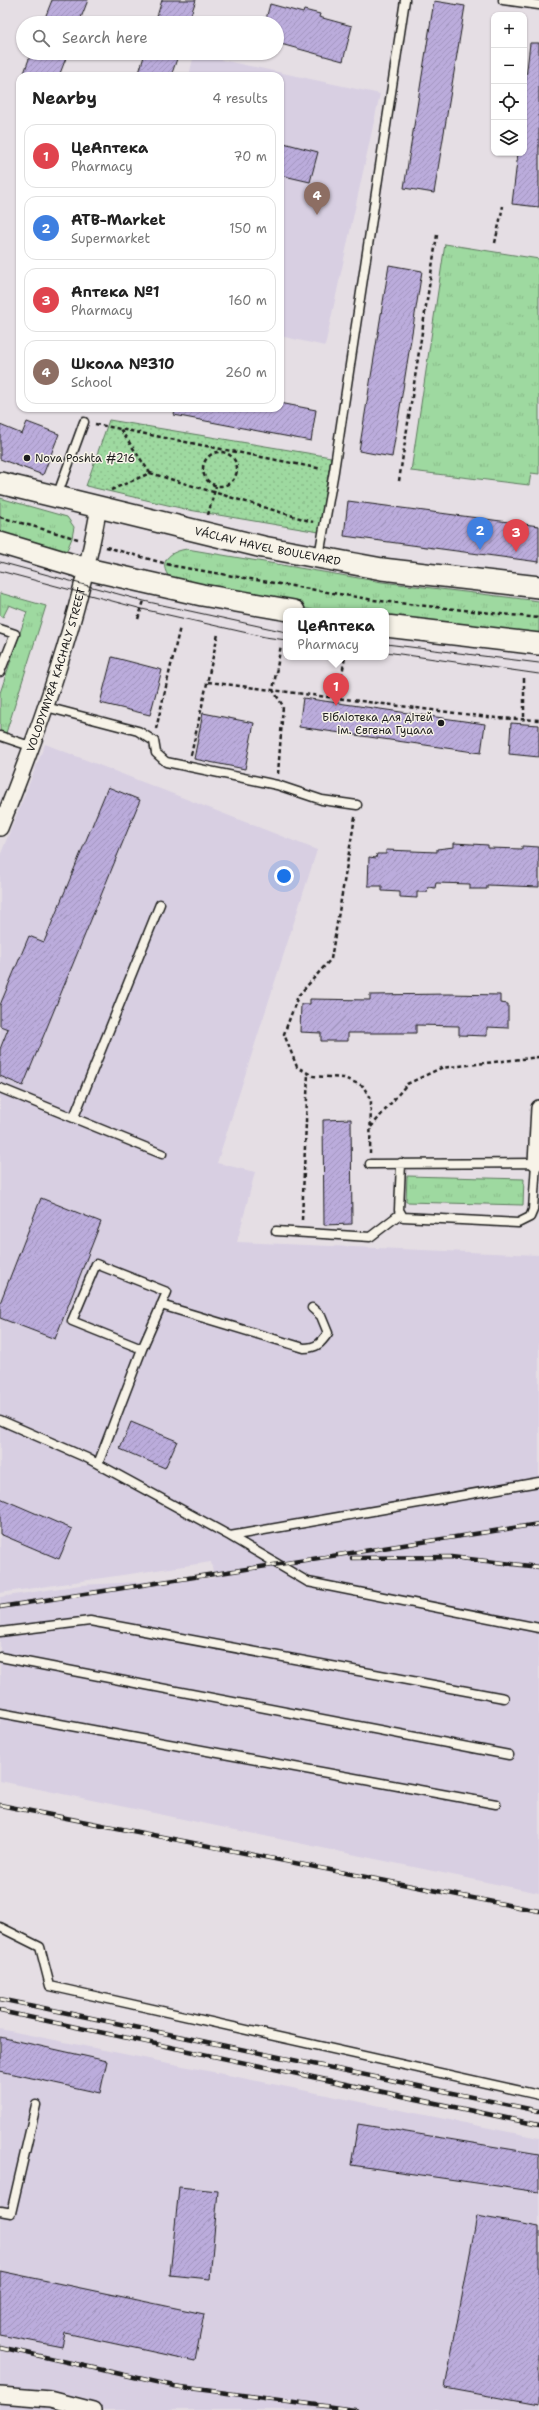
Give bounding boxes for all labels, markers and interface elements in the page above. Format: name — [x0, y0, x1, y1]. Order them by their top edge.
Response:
map controls — [491, 12, 527, 156]
button: + — [491, 12, 527, 48]
search box — [16, 16, 284, 60]
icon: search — [30, 27, 52, 49]
text: Search here — [62, 28, 148, 48]
button: − — [491, 48, 527, 84]
button: locate — [491, 84, 527, 120]
text: Nearby — [32, 87, 97, 109]
text: 4 results — [212, 90, 268, 107]
button: layers — [491, 120, 527, 156]
text: ЦеАптека — [71, 138, 148, 158]
text: 1 — [43, 148, 49, 165]
text: 70 m — [233, 148, 267, 165]
text: Pharmacy — [71, 158, 133, 175]
pin: 4 — [304, 182, 330, 215]
text: ATB-Market — [71, 210, 166, 230]
text: 2 — [41, 220, 51, 237]
text: 150 m — [229, 220, 267, 237]
text: Supermarket — [71, 230, 150, 247]
text: Аптека №1 — [71, 282, 160, 302]
text: 3 — [41, 292, 51, 309]
text: 160 m — [229, 292, 267, 309]
text: Pharmacy — [71, 302, 133, 319]
text: Школа №310 — [71, 354, 175, 374]
text: 4 — [41, 364, 51, 381]
text: 260 m — [225, 364, 267, 381]
text: School — [71, 374, 112, 391]
place label: Nova Poshta #216 — [35, 451, 135, 466]
marker: Nova Poshta #216 — [22, 453, 32, 463]
pin: 2 — [467, 517, 493, 550]
pin: 3 — [503, 519, 529, 552]
street label: VÁCLAV HAVEL BOULEVARD — [193, 523, 342, 569]
street label: VOLODYMYRA KACHALY STREET — [23, 586, 89, 754]
popup — [283, 608, 389, 660]
text: ЦеАптека — [297, 616, 375, 636]
text: Pharmacy — [297, 636, 359, 653]
pin: 1 — [323, 673, 349, 706]
place label: Бібліотека для дітей ім. Євгена Гуцала — [322, 710, 433, 738]
marker: Бібліотека для дітей ім. Євгена Гуцала — [436, 718, 446, 728]
your location — [274, 866, 294, 886]

